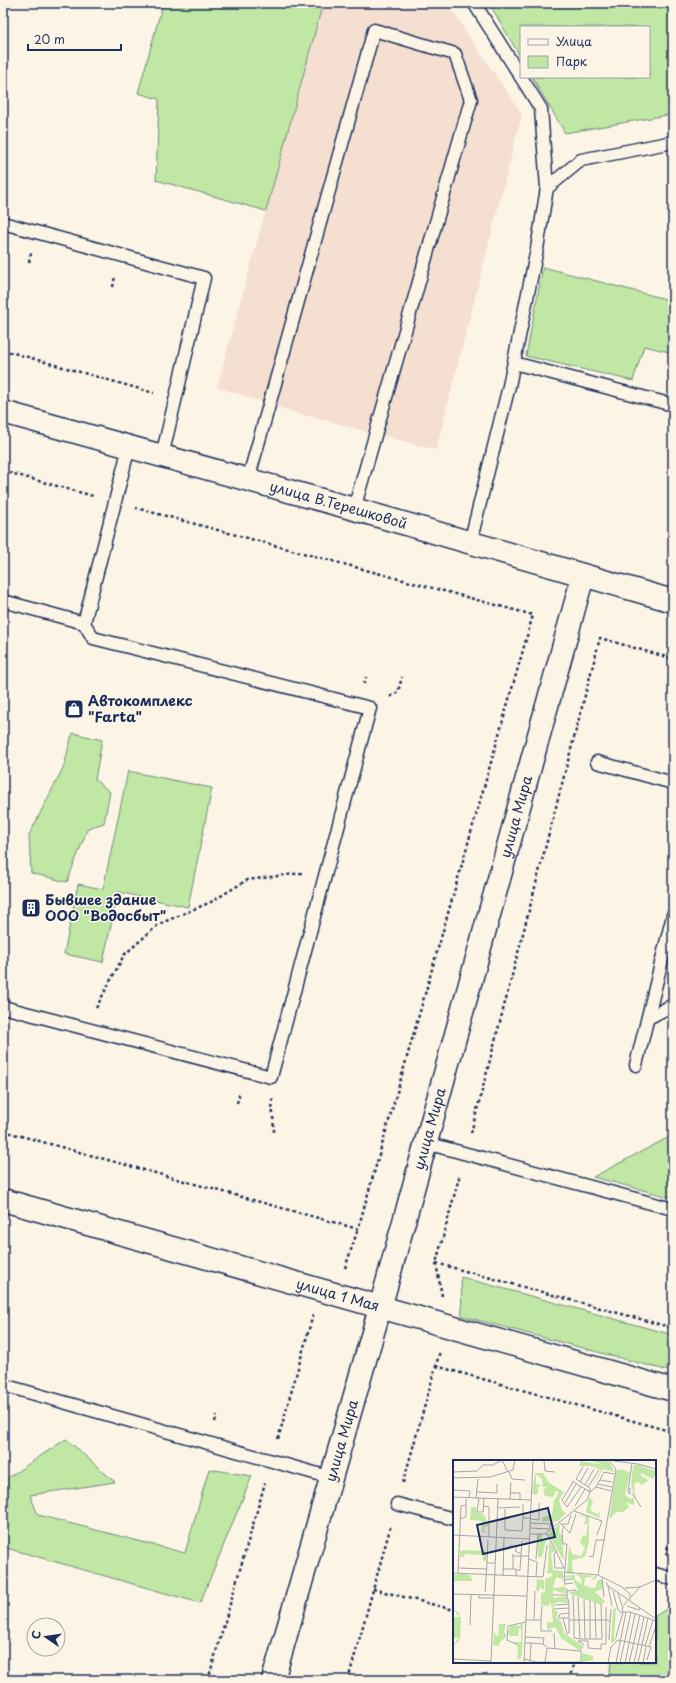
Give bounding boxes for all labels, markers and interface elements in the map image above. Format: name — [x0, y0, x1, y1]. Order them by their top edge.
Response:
scale bar — [28, 26, 121, 52]
legend — [520, 26, 650, 78]
text: 20 m — [34, 30, 65, 48]
text: Улица — [556, 32, 592, 50]
text: Парк — [556, 52, 588, 70]
street label: улица В.Терешковой — [268, 475, 410, 534]
place label: Автокомплекс "Farta" — [88, 690, 193, 727]
shop icon: Автокомплекс "Farta" — [63, 698, 85, 720]
street label: улица Мира — [494, 773, 537, 860]
place label: Бывшее здание ООО "Водосбыт" — [45, 889, 166, 926]
building icon: Бывшее здание ООО "Водосбыт" — [20, 897, 42, 919]
street label: улица Мира — [408, 1085, 451, 1172]
street label: улица 1 Мая — [294, 1273, 382, 1316]
street label: улица Мира — [320, 1397, 363, 1484]
inset map — [453, 1460, 656, 1663]
north arrow — [26, 1617, 66, 1657]
text: С — [27, 1629, 45, 1641]

